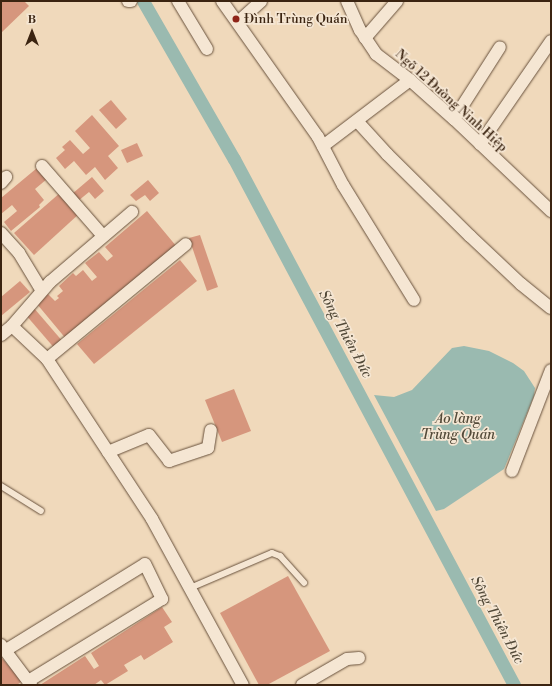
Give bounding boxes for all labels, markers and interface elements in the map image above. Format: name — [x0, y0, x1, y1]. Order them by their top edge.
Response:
place label: Đình Trùng Quán — [244, 11, 348, 27]
north arrow — [12, 12, 52, 52]
text: B — [28, 13, 36, 27]
marker: Đình Trùng Quán — [231, 14, 241, 24]
street label: Ngõ 12 Đường Ninh Hiệp — [392, 47, 510, 155]
water label: Sông Thiên Đức — [315, 287, 375, 381]
water label: Ao làng Trùng Quán — [421, 411, 495, 444]
water label: Sông Thiên Đức — [467, 573, 527, 667]

